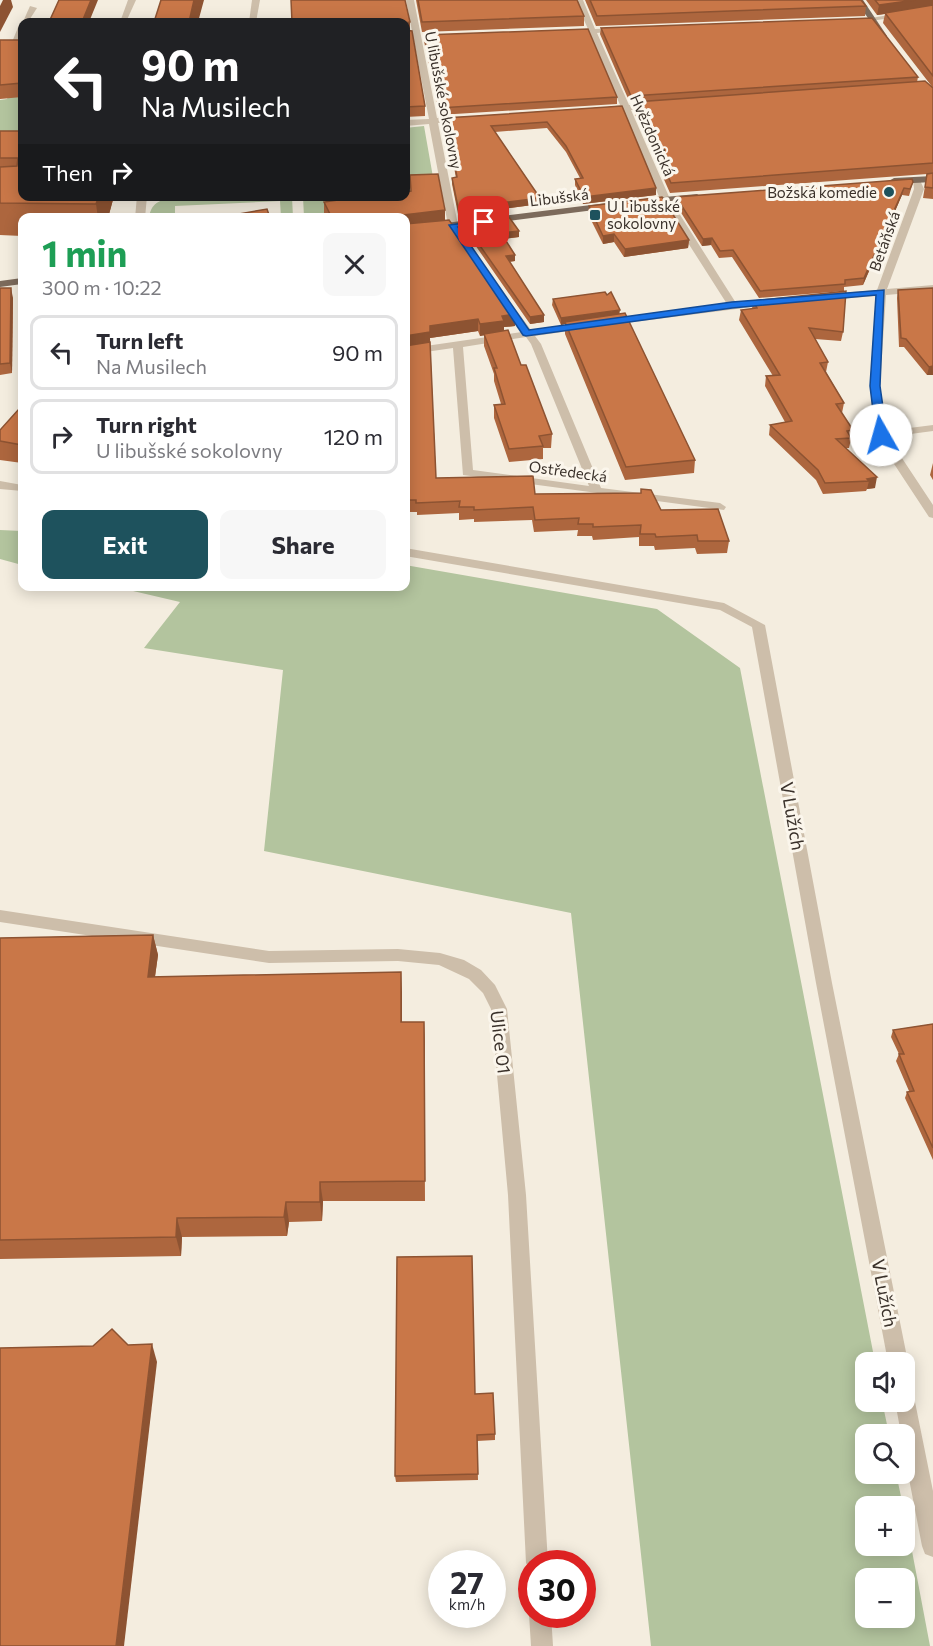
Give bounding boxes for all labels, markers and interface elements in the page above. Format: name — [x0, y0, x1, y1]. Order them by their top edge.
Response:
street label: U libušské sokolovny — [422, 30, 466, 171]
text: 90 m — [141, 38, 240, 90]
icon: left — [42, 42, 120, 120]
text: Na Musilech — [141, 90, 291, 123]
street label: Hvězdonická — [627, 91, 679, 179]
icon: right — [105, 156, 138, 189]
text: Then — [42, 159, 93, 186]
place label: Božská komedie — [767, 183, 877, 201]
street label: Libušská — [529, 184, 589, 210]
marker: Božská komedie — [882, 185, 896, 199]
pin — [458, 196, 509, 247]
place label: U Libušské sokolovny — [607, 197, 680, 232]
icon: arrive — [467, 205, 500, 238]
marker: U Libušské sokolovny — [588, 208, 602, 222]
street label: Betáňská — [865, 208, 903, 274]
text: 1 min — [42, 230, 127, 274]
button: close — [323, 233, 386, 296]
text: 300 m · 10:22 — [42, 275, 162, 299]
text: Turn left — [96, 327, 183, 354]
icon: left — [45, 336, 78, 369]
text: 90 m — [332, 339, 383, 366]
text: Na Musilech — [96, 354, 207, 378]
position arrow — [849, 403, 913, 467]
text: Turn right — [96, 411, 197, 438]
icon: right — [45, 420, 78, 453]
text: 120 m — [324, 423, 383, 450]
text: U libušské sokolovny — [96, 438, 283, 462]
street label: Ostředecká — [528, 457, 608, 485]
button: Exit — [42, 510, 208, 579]
button: Share — [220, 510, 386, 579]
street label: V Lužích — [776, 780, 810, 852]
street label: Ulice 01 — [486, 1009, 516, 1075]
street label: V Lužích — [868, 1257, 902, 1329]
map controls — [855, 1352, 915, 1628]
button: sound — [855, 1352, 915, 1412]
button: search — [855, 1424, 915, 1484]
button: + — [855, 1496, 915, 1556]
speed limit sign: 30 — [518, 1550, 596, 1628]
text: 27 — [450, 1563, 484, 1600]
button: − — [855, 1568, 915, 1628]
text: km/h — [449, 1595, 485, 1613]

